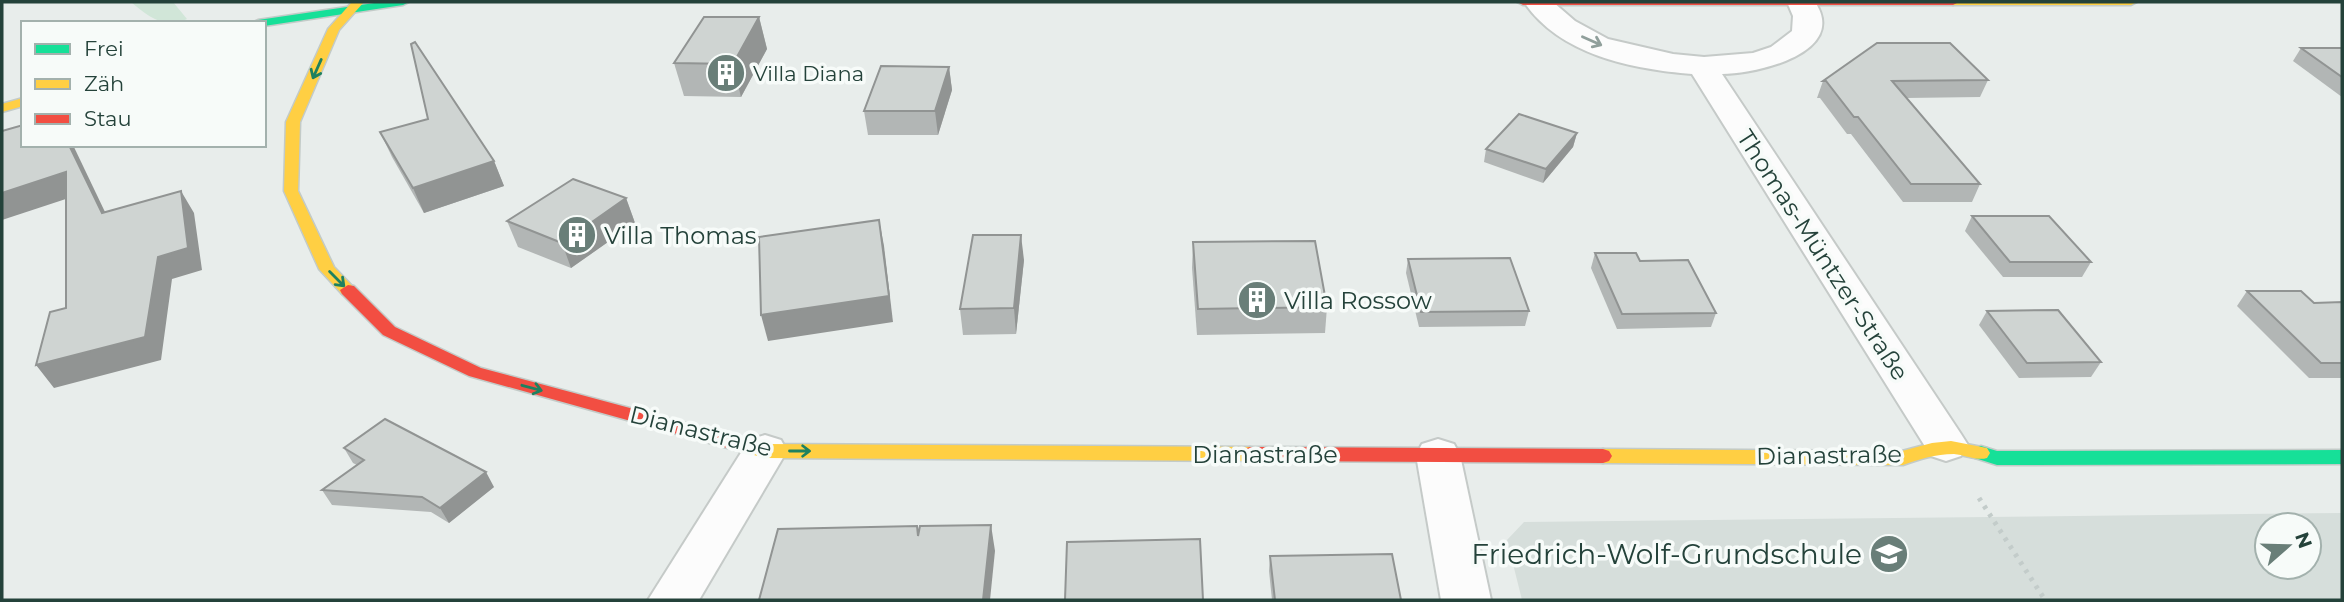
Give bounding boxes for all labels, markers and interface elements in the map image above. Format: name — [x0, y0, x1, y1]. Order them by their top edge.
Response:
legend — [21, 21, 266, 147]
one-way arrow — [1581, 35, 1602, 48]
text: Frei — [84, 36, 124, 61]
building icon: Villa Diana — [705, 52, 747, 94]
one-way arrow — [310, 57, 323, 79]
place label: Villa Diana — [753, 61, 864, 86]
text: Zäh — [84, 71, 124, 96]
text: Stau — [84, 106, 132, 131]
street label: Thomas-Müntzer-Straße — [1731, 124, 1915, 386]
building icon: Villa Thomas — [556, 214, 598, 256]
place label: Villa Thomas — [604, 221, 757, 250]
one-way arrow — [328, 271, 345, 288]
building icon: Villa Rossow — [1236, 279, 1278, 321]
place label: Villa Rossow — [1284, 286, 1432, 315]
one-way arrow — [520, 382, 543, 395]
street label: Dianastraße — [627, 399, 775, 463]
street label: Dianastraße — [1756, 439, 1902, 471]
street label: Dianastraße — [1192, 440, 1338, 469]
one-way arrow — [788, 444, 811, 458]
north arrow — [2253, 511, 2323, 581]
text: N — [2290, 529, 2317, 552]
school or university icon: Friedrich-Wolf-Grundschule — [1868, 533, 1910, 575]
place label: Friedrich-Wolf-Grundschule — [1471, 537, 1862, 571]

